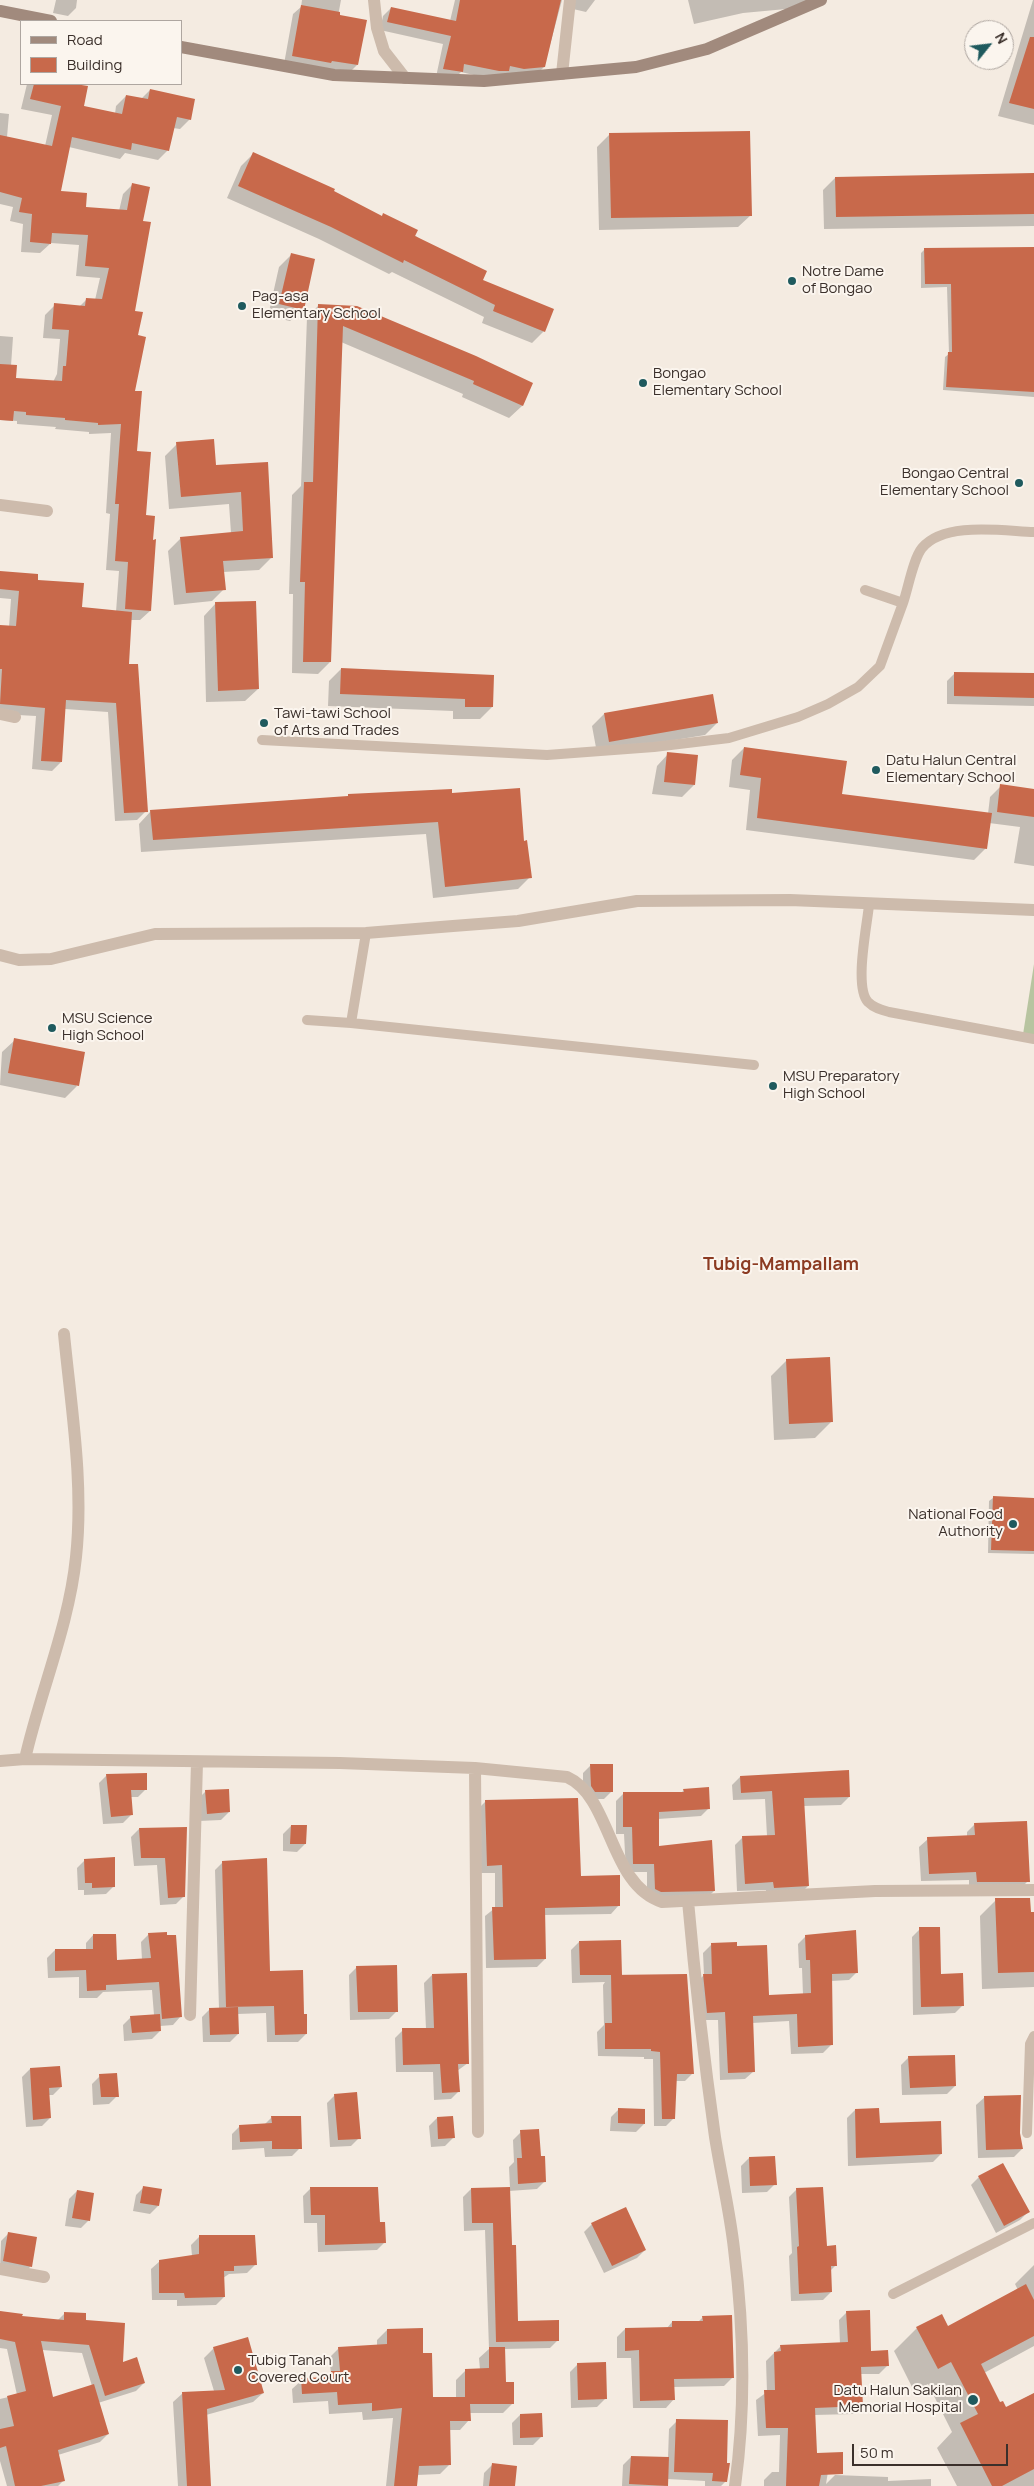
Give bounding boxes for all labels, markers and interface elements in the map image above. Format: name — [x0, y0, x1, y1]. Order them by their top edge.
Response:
legend — [20, 20, 182, 85]
north arrow — [964, 20, 1014, 70]
text: Road — [67, 29, 103, 50]
text: N — [991, 29, 1012, 47]
text: Building — [67, 54, 122, 75]
place label: Notre Dame of Bongao — [802, 263, 884, 298]
marker: Notre Dame of Bongao — [786, 275, 798, 287]
place label: Pag-asa Elementary School — [252, 288, 381, 323]
marker: Pag-asa Elementary School — [236, 300, 248, 312]
place label: Bongao Elementary School — [653, 365, 782, 400]
marker: Bongao Elementary School — [637, 377, 649, 389]
place label: Bongao Central Elementary School — [880, 465, 1009, 500]
marker: Bongao Central Elementary School — [1013, 477, 1025, 489]
place label: Tawi-tawi School of Arts and Trades — [274, 705, 399, 740]
marker: Tawi-tawi School of Arts and Trades — [258, 717, 270, 729]
place label: Datu Halun Central Elementary School — [886, 752, 1016, 787]
marker: Datu Halun Central Elementary School — [870, 764, 882, 776]
place label: MSU Science High School — [62, 1010, 152, 1045]
marker: MSU Science High School — [46, 1022, 58, 1034]
place label: MSU Preparatory High School — [783, 1068, 900, 1103]
marker: MSU Preparatory High School — [767, 1080, 779, 1092]
district label: Tubig-Mampallam — [703, 1254, 859, 1276]
place label: National Food Authority — [908, 1506, 1003, 1541]
marker: National Food Authority — [1007, 1518, 1019, 1530]
place label: Tubig Tanah Covered Court — [248, 2352, 349, 2387]
marker: Tubig Tanah Covered Court — [232, 2364, 244, 2376]
place label: Datu Halun Sakilan Memorial Hospital — [833, 2382, 962, 2417]
marker: Datu Halun Sakilan Memorial Hospital — [966, 2393, 980, 2407]
scale bar — [854, 2434, 1010, 2466]
text: 50 m — [860, 2442, 894, 2463]

